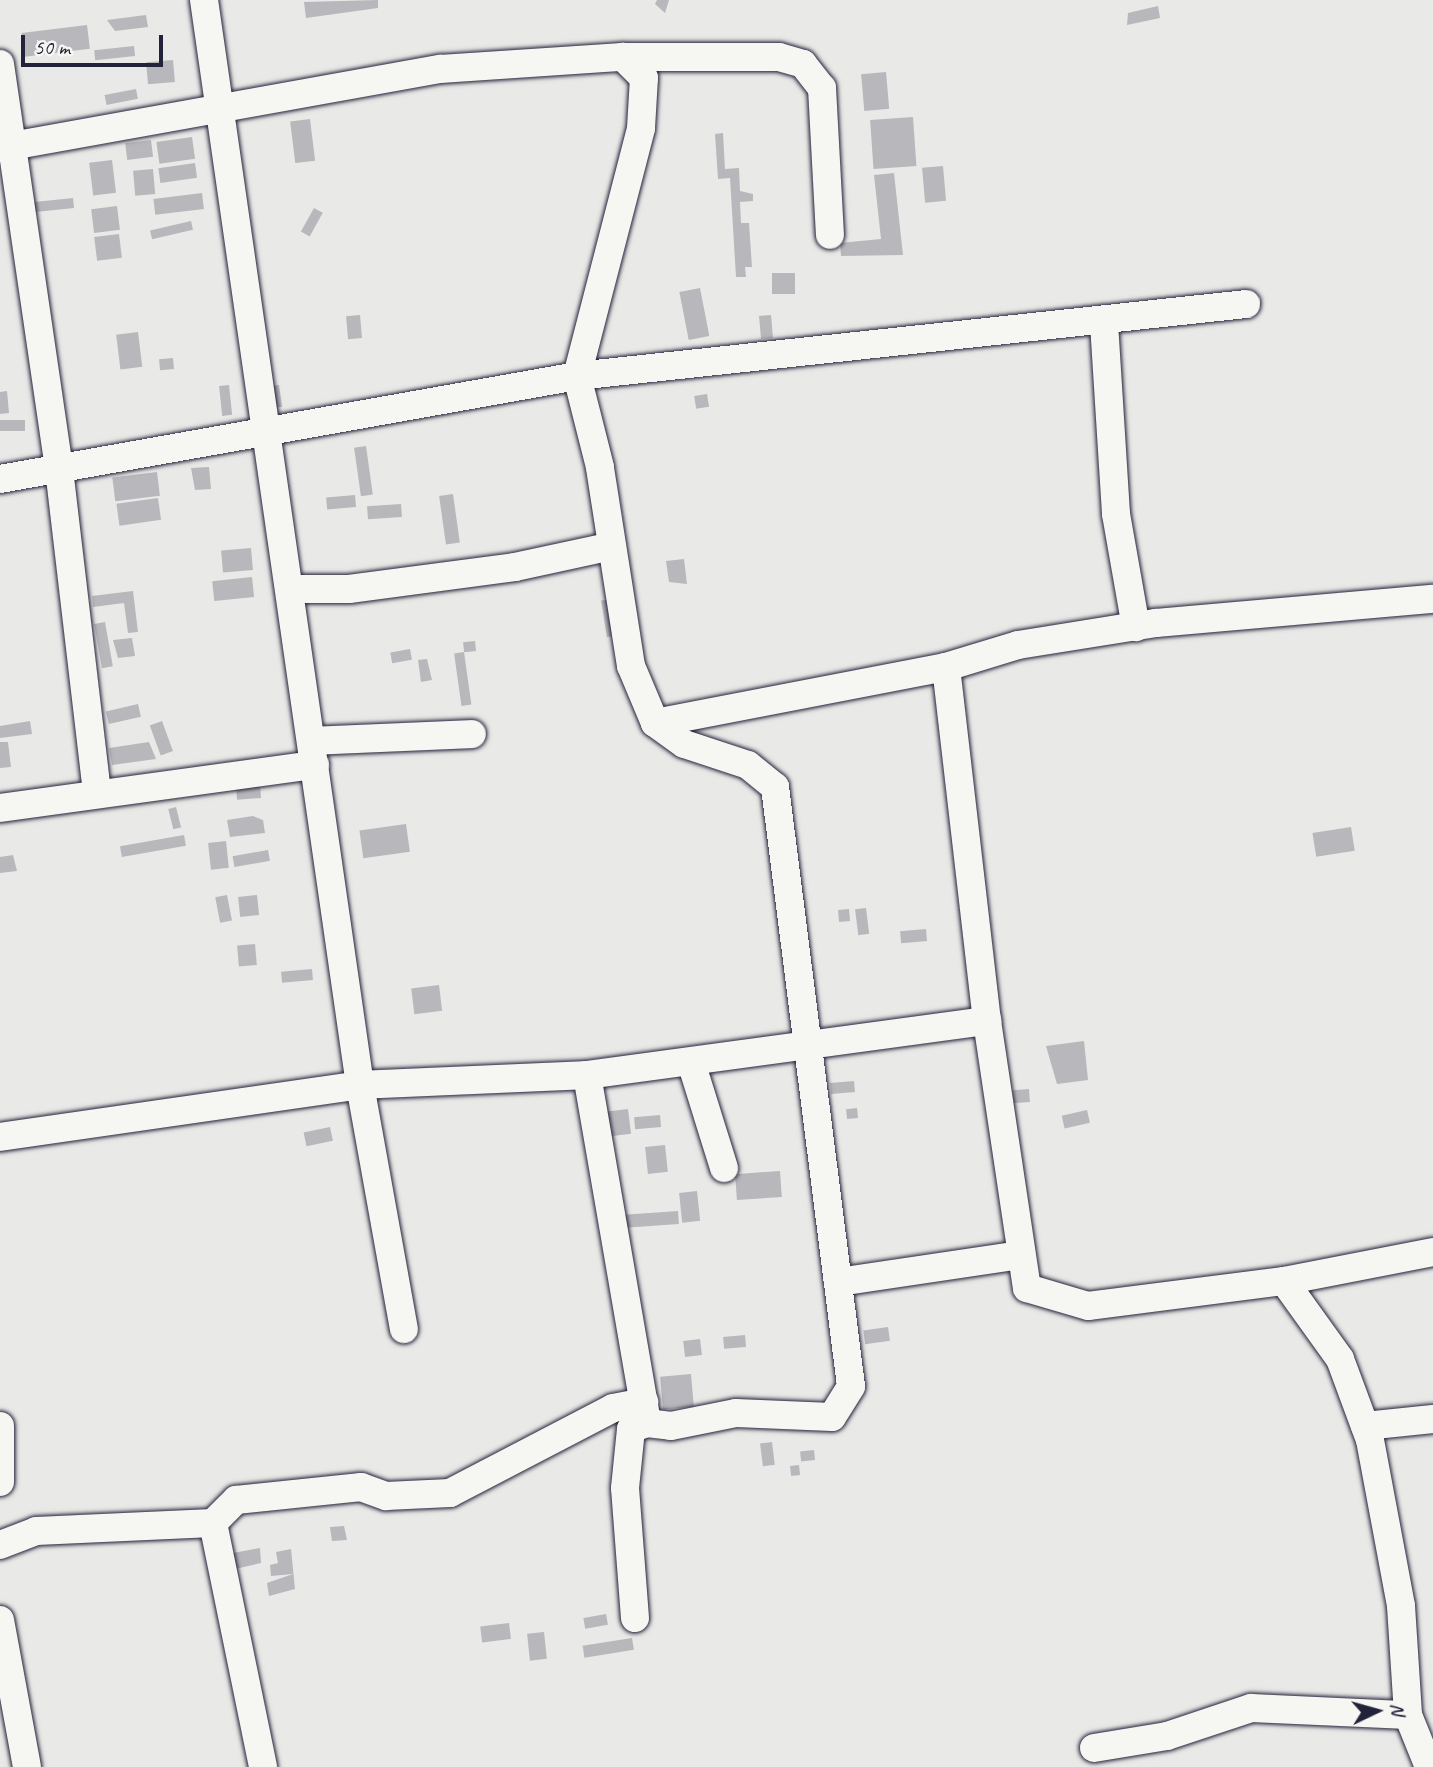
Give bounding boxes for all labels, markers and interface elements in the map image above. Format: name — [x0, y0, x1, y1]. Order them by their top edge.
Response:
scale bar — [24, 21, 166, 65]
text: 50 m — [34, 34, 70, 60]
north arrow — [1342, 1676, 1412, 1746]
text: N — [1385, 1702, 1410, 1716]

